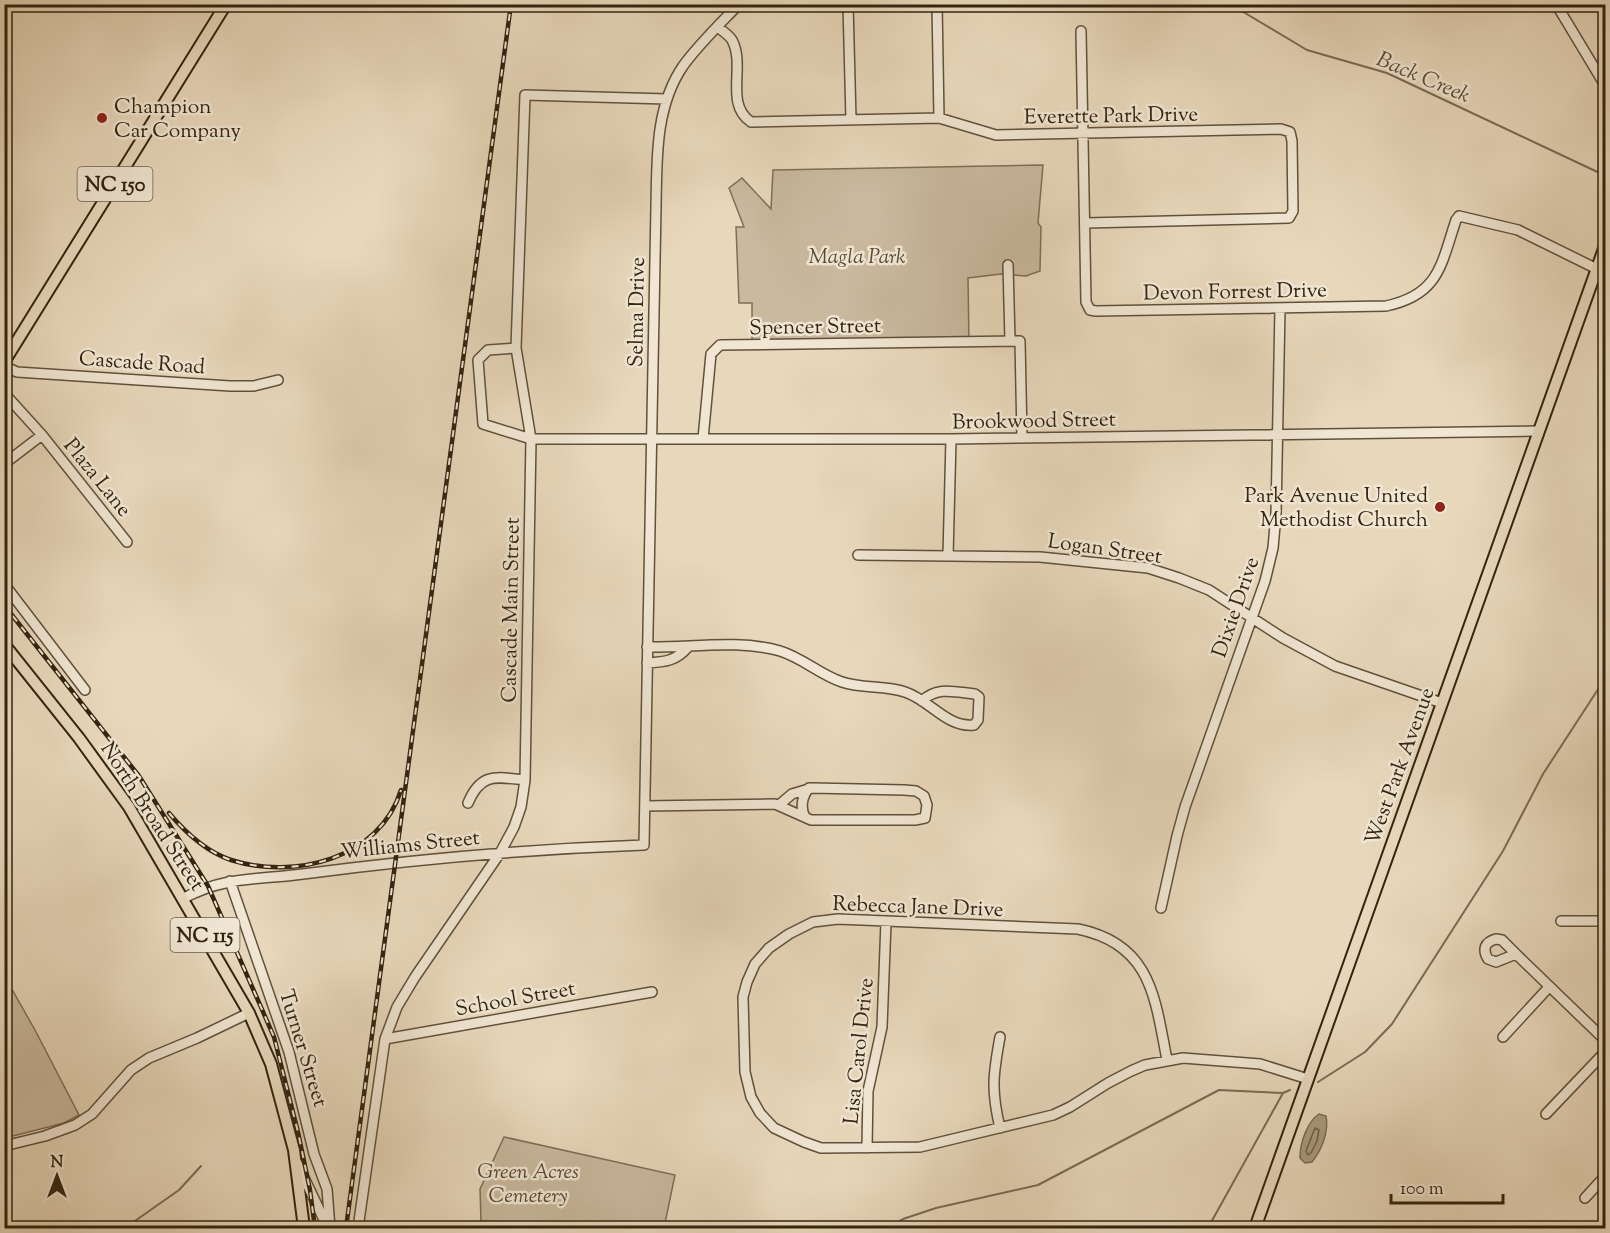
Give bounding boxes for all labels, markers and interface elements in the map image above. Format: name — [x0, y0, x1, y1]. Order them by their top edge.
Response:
water label: Back Creek — [1371, 45, 1475, 113]
place label: Champion Car Company — [114, 93, 241, 147]
street label: Everette Park Drive — [1024, 100, 1198, 134]
marker: Champion Car Company — [95, 111, 109, 125]
road number: NC 150 — [78, 167, 152, 201]
park label: Magla Park — [808, 243, 906, 273]
street label: Selma Drive — [622, 257, 654, 367]
street label: Devon Forrest Drive — [1143, 276, 1327, 310]
street label: Spencer Street — [749, 312, 881, 344]
street label: Cascade Road — [78, 345, 206, 383]
street label: Brookwood Street — [952, 406, 1116, 438]
street label: Plaza Lane — [55, 432, 138, 524]
place label: Park Avenue United Methodist Church — [1245, 482, 1428, 536]
marker: Park Avenue United Methodist Church — [1433, 500, 1447, 514]
street label: Cascade Main Street — [495, 517, 529, 703]
street label: Logan Street — [1046, 527, 1164, 573]
street label: Dixie Drive — [1206, 553, 1268, 662]
street label: West Park Avenue — [1358, 684, 1443, 850]
street label: North Broad Street — [92, 737, 211, 898]
street label: Williams Street — [339, 824, 481, 868]
street label: Rebecca Jane Drive — [832, 890, 1004, 926]
road number: NC 115 — [170, 918, 240, 952]
street label: School Street — [453, 975, 578, 1025]
street label: Lisa Carol Drive — [837, 976, 883, 1126]
street label: Turner Street — [270, 986, 334, 1111]
north arrow — [27, 1146, 87, 1206]
text: N — [51, 1152, 64, 1175]
park label: Green Acres Cemetery — [477, 1158, 579, 1212]
scale bar — [1391, 1167, 1504, 1205]
text: 100 m — [1400, 1177, 1444, 1203]

